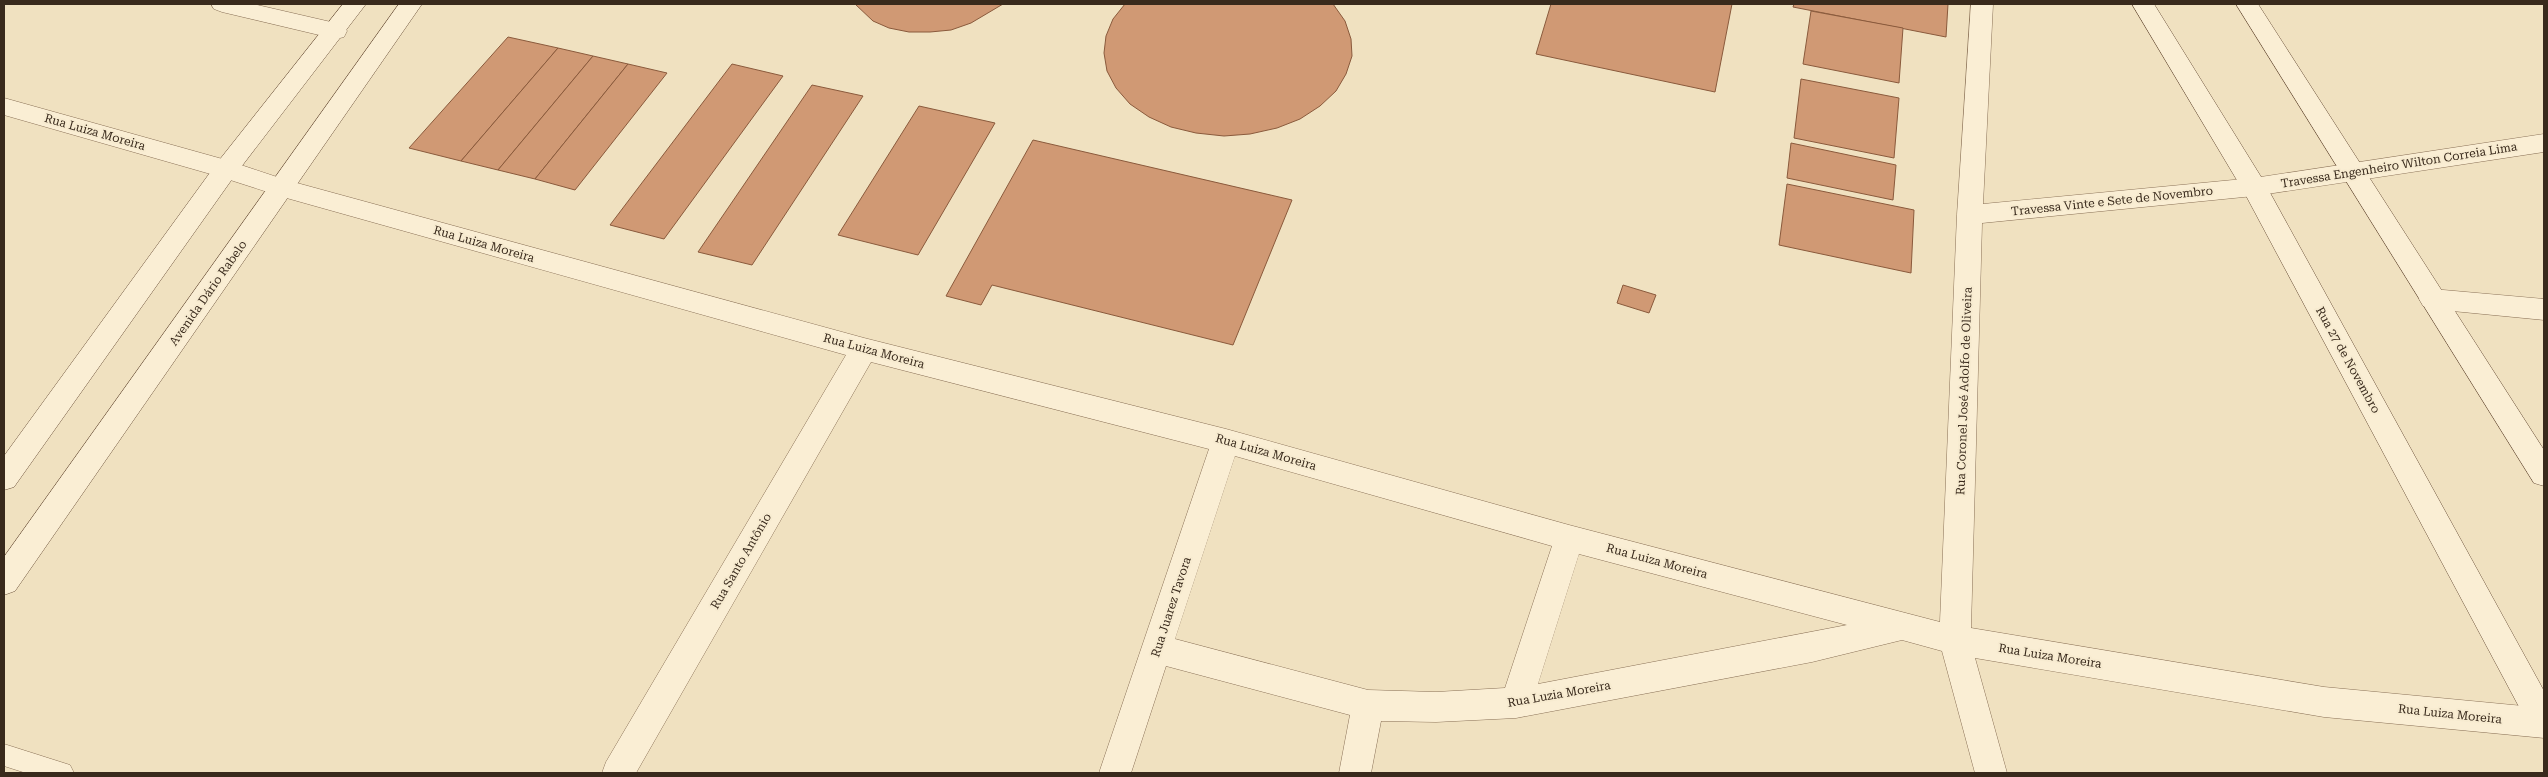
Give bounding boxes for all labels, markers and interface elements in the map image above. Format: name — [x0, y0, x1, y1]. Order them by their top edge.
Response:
street label: Rua Luiza Moreira — [43, 111, 148, 153]
street label: Travessa Engenheiro Wilton Correia Lima — [2280, 139, 2519, 191]
street label: Travessa Vinte e Sete de Novembro — [2010, 183, 2214, 219]
street label: Rua Luiza Moreira — [432, 223, 537, 265]
street label: Avenida Dário Rabelo — [166, 238, 250, 348]
street label: Rua Coronel José Adolfo de Oliveira — [1953, 286, 1975, 495]
street label: Rua 27 de Novembro — [2313, 304, 2383, 416]
street label: Rua Luiza Moreira — [822, 331, 927, 371]
street label: Rua Luiza Moreira — [1214, 431, 1319, 473]
street label: Rua Santo Antônio — [708, 511, 774, 611]
street label: Rua Luiza Moreira — [1605, 541, 1710, 581]
street label: Rua Juarez Tavora — [1148, 555, 1194, 659]
street label: Rua Luiza Moreira — [1997, 641, 2103, 671]
street label: Rua Luzia Moreira — [1506, 678, 1612, 710]
street label: Rua Luiza Moreira — [2397, 702, 2503, 726]

